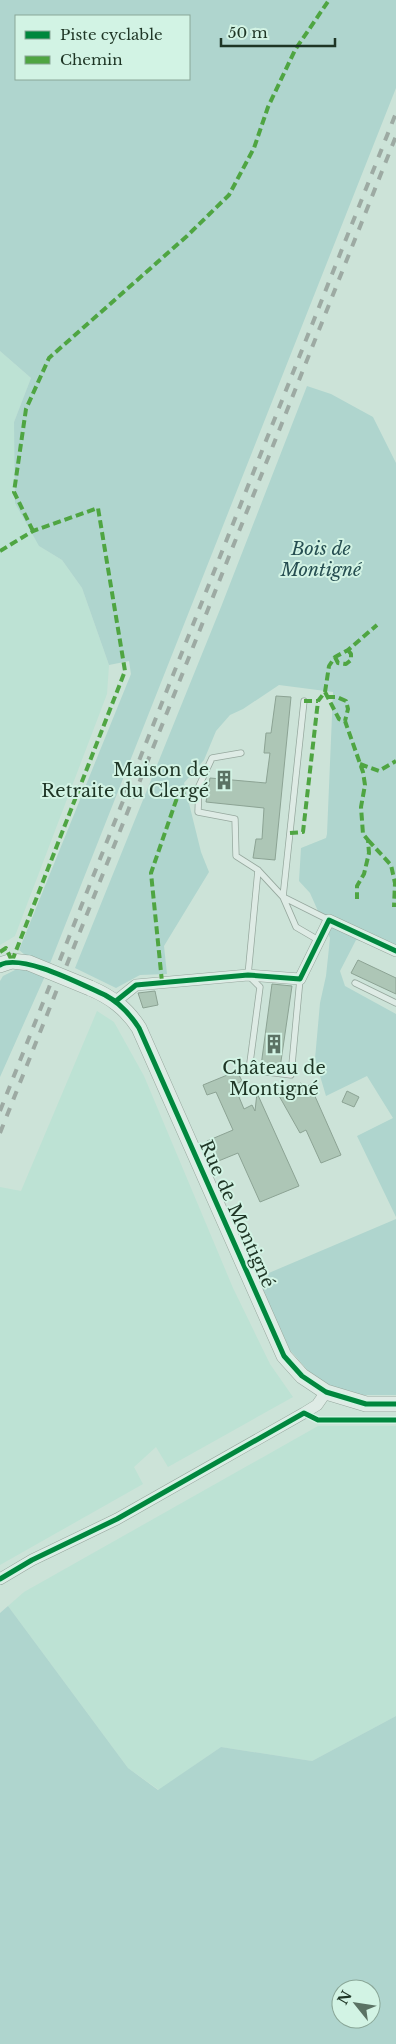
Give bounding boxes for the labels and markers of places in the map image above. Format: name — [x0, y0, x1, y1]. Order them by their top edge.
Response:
place label: Maison de Retraite du Clergé — [41, 759, 209, 802]
building icon: Maison de Retraite du Clergé — [213, 769, 235, 791]
building icon: Château de Montigné — [263, 1033, 285, 1055]
place label: Château de Montigné — [222, 1057, 326, 1100]

